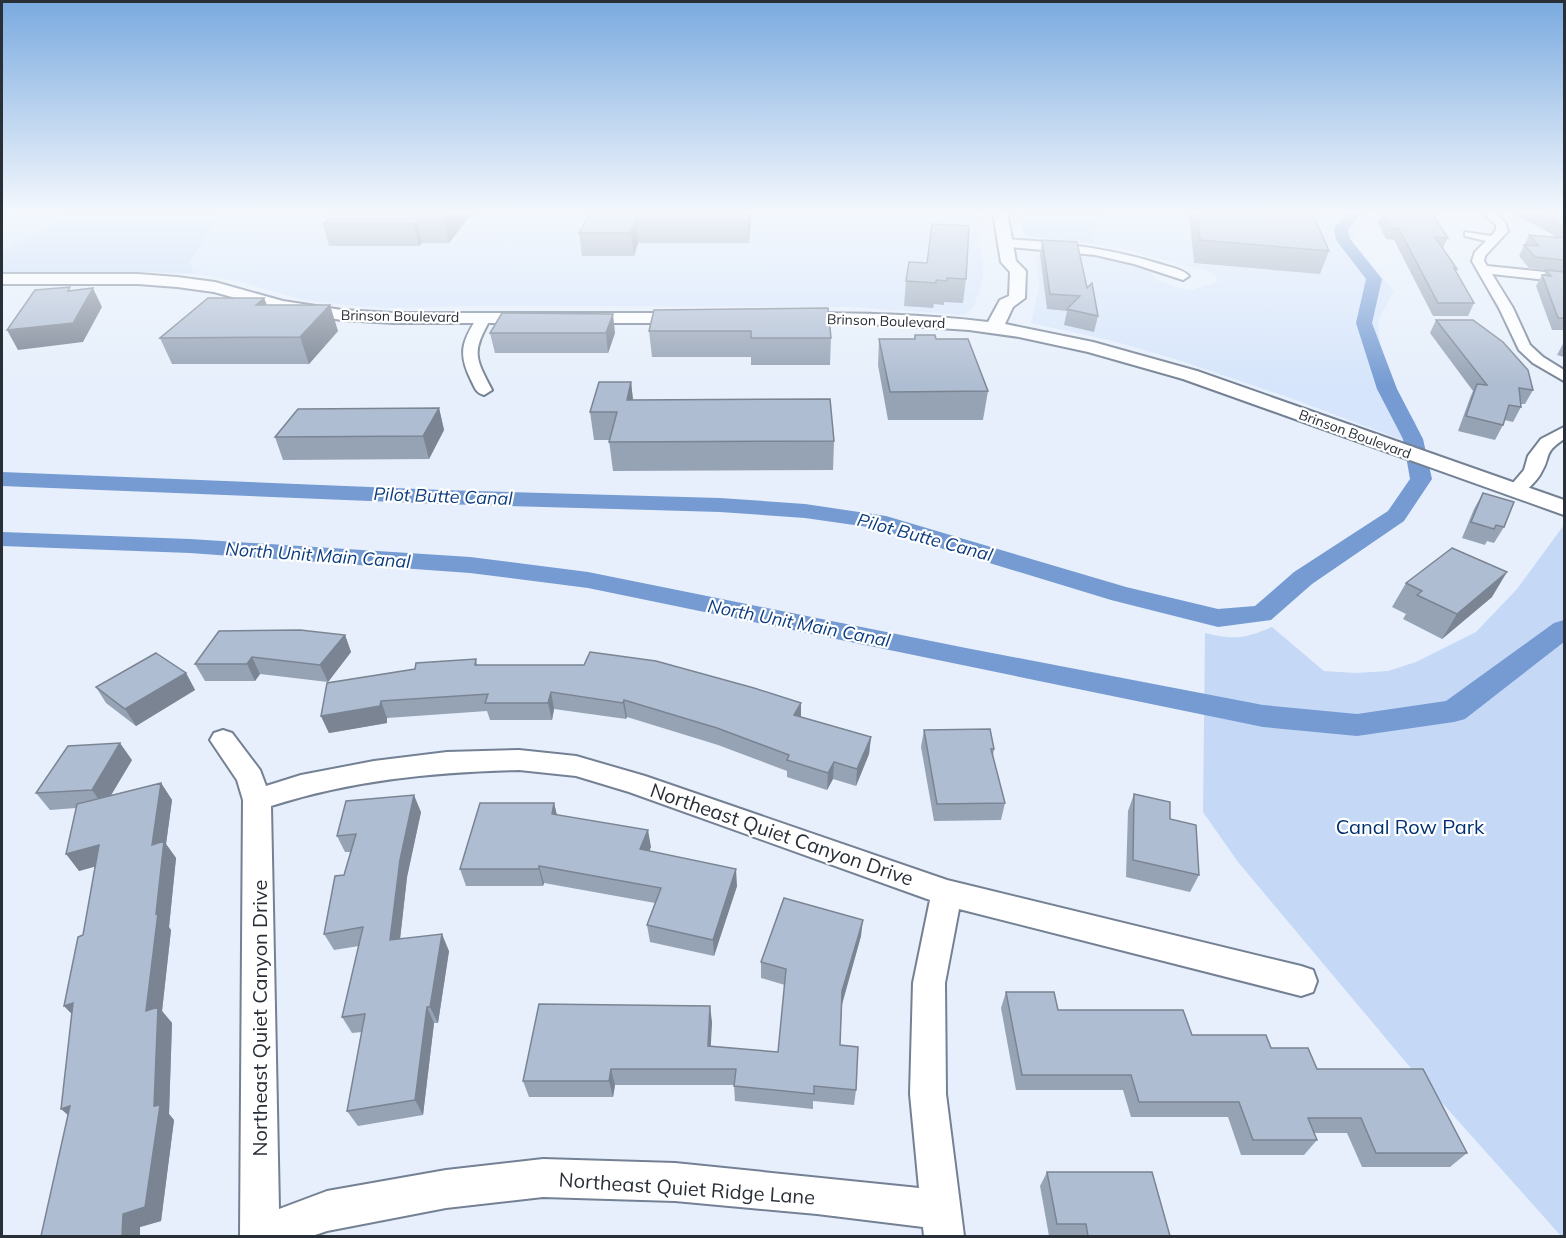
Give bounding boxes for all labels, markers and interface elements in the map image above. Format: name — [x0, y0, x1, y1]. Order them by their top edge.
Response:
street label: Brinson Boulevard — [341, 306, 459, 326]
street label: Brinson Boulevard — [826, 310, 946, 332]
street label: Brinson Boulevard — [1296, 405, 1414, 463]
water label: Pilot Butte Canal — [373, 482, 514, 510]
water label: Pilot Butte Canal — [855, 508, 996, 566]
water label: North Unit Main Canal — [225, 537, 412, 573]
water label: North Unit Main Canal — [706, 594, 893, 652]
street label: Northeast Quiet Canyon Drive — [647, 777, 917, 891]
park label: Canal Row Park — [1336, 814, 1485, 839]
street label: Northeast Quiet Canyon Drive — [247, 880, 272, 1156]
street label: Northeast Quiet Ridge Lane — [558, 1167, 816, 1209]

